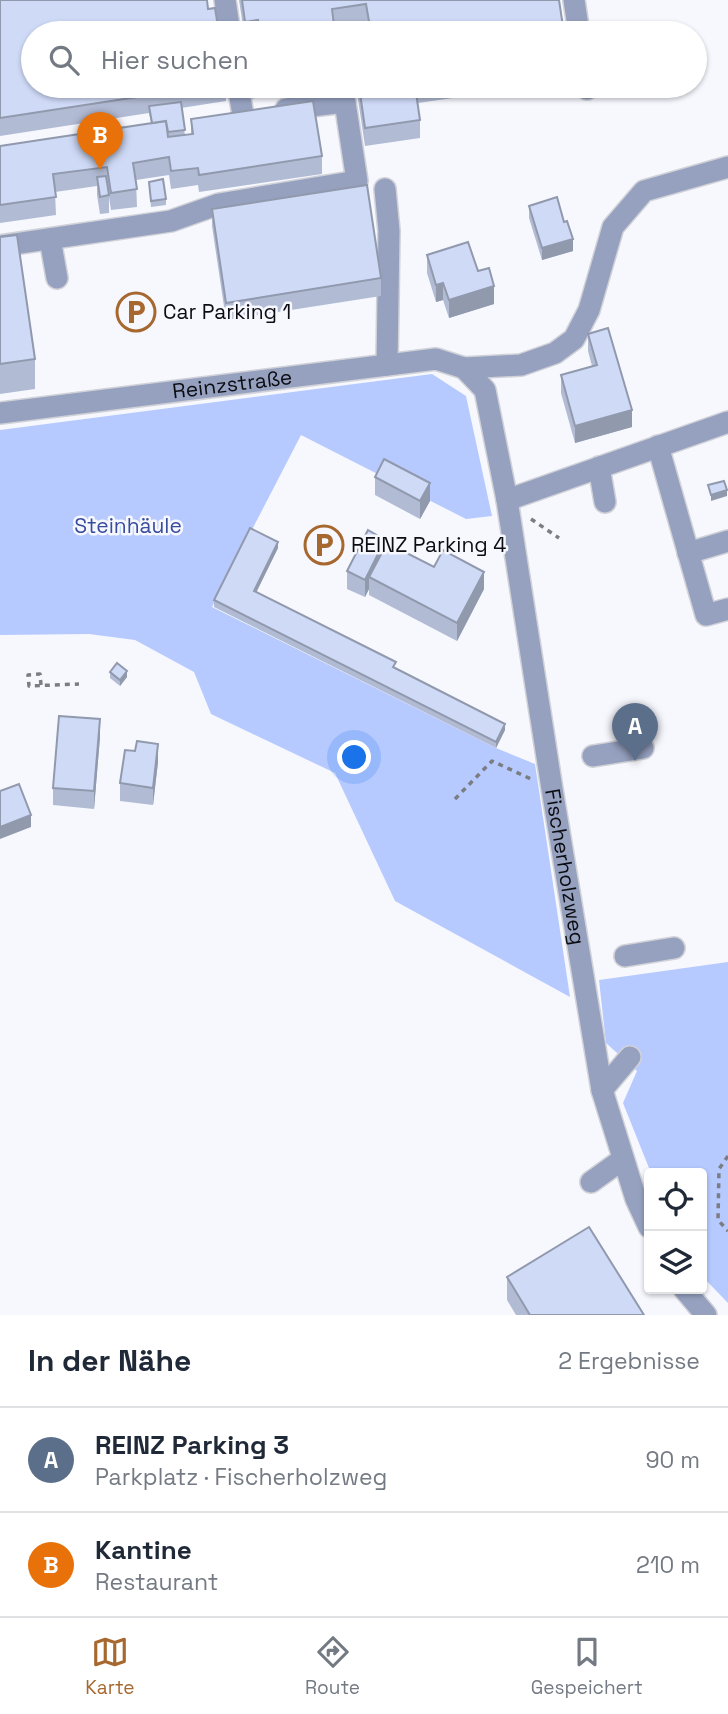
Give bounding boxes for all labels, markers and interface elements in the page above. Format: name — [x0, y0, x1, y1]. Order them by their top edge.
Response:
search box — [21, 21, 707, 98]
icon: search — [45, 41, 83, 79]
text: Hier suchen — [101, 43, 249, 77]
pin: B — [77, 112, 123, 170]
parking icon: Car Parking 1 — [115, 291, 157, 333]
place label: Car Parking 1 — [163, 298, 291, 325]
street label: Reinzstraße — [171, 363, 294, 405]
park label: Steinhäule — [74, 512, 182, 539]
parking icon: REINZ Parking 4 — [303, 524, 345, 566]
place label: REINZ Parking 4 — [351, 531, 506, 558]
pin: A — [612, 703, 658, 761]
your location — [337, 740, 371, 774]
street label: Fischerholzweg — [539, 787, 592, 947]
map controls — [644, 1168, 707, 1294]
button: locate — [644, 1168, 707, 1231]
button: layers — [644, 1231, 707, 1294]
text: In der Nähe — [28, 1341, 191, 1380]
text: 2 Ergebnisse — [558, 1346, 700, 1376]
text: REINZ Parking 3 — [95, 1428, 289, 1462]
text: A — [44, 1445, 58, 1475]
text: 90 m — [645, 1445, 700, 1475]
text: Parkplatz · Fischerholzweg — [95, 1462, 387, 1492]
text: Kantine — [95, 1533, 192, 1567]
text: B — [43, 1550, 59, 1580]
text: 210 m — [636, 1550, 700, 1580]
text: Restaurant — [95, 1567, 218, 1597]
tab: Karte — [85, 1633, 135, 1700]
tab: Route — [305, 1633, 360, 1700]
tab: Gespeichert — [531, 1633, 643, 1700]

